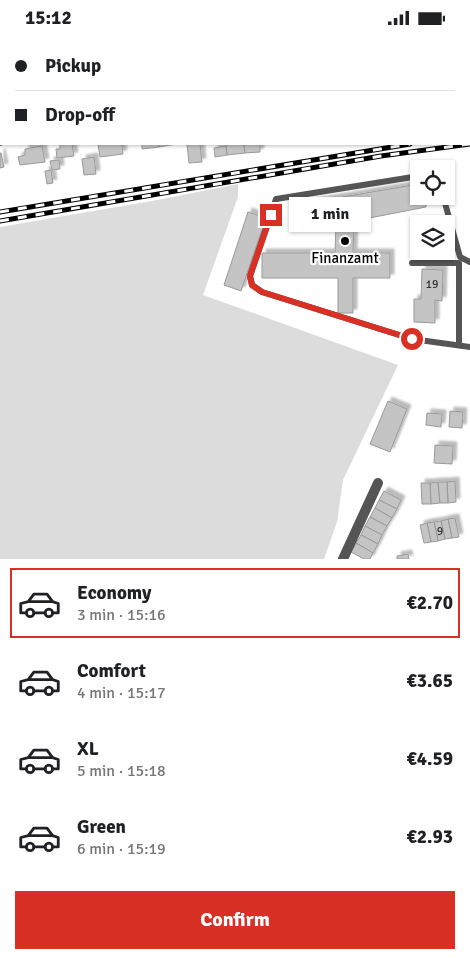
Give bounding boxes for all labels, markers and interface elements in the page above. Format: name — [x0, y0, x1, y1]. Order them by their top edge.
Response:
text: 15:12 — [25, 6, 72, 30]
text: Pickup — [45, 54, 101, 78]
text: Drop-off — [45, 103, 115, 127]
map controls — [410, 160, 455, 260]
button: locate — [410, 160, 455, 205]
callout: 1 min — [288, 197, 371, 233]
route end — [260, 204, 282, 226]
text: 1 min — [311, 204, 349, 224]
button: layers — [410, 215, 455, 260]
marker: Finanzamt — [339, 235, 351, 247]
place label: Finanzamt — [311, 249, 379, 267]
house number: 19 — [426, 277, 438, 292]
route start — [401, 328, 423, 350]
house number: 9 — [437, 524, 443, 539]
icon: car — [17, 581, 62, 626]
text: Economy — [77, 581, 151, 605]
text: €2.70 — [407, 591, 453, 615]
text: 3 min · 15:16 — [77, 605, 166, 625]
icon: car — [17, 659, 62, 704]
text: Comfort — [77, 659, 146, 683]
text: €3.65 — [407, 669, 453, 693]
text: 4 min · 15:17 — [77, 683, 166, 703]
icon: car — [17, 737, 62, 782]
text: XL — [77, 737, 99, 761]
text: €4.59 — [407, 747, 453, 771]
text: 5 min · 15:18 — [77, 761, 166, 781]
icon: car — [17, 815, 62, 860]
text: Green — [77, 815, 126, 839]
text: €2.93 — [407, 825, 453, 849]
text: 6 min · 15:19 — [77, 839, 166, 859]
button: Confirm — [15, 891, 455, 949]

